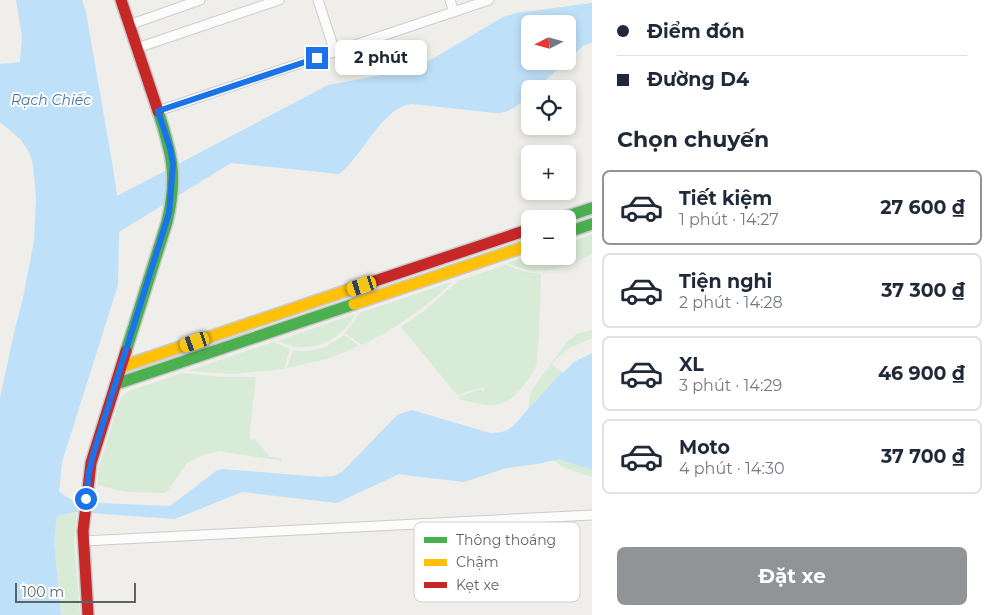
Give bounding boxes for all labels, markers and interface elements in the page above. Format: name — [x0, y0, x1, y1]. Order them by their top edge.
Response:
north arrow — [521, 15, 576, 70]
map controls — [521, 15, 576, 265]
text: Điểm đón — [647, 20, 745, 43]
callout: 2 phút — [334, 40, 427, 76]
route end — [306, 47, 328, 69]
text: 2 phút — [354, 48, 408, 67]
text: Đường D4 — [647, 68, 749, 91]
button: locate — [521, 80, 576, 135]
water label: Rạch Chiếc — [11, 91, 91, 109]
text: Chọn chuyến — [617, 126, 769, 153]
button: + — [521, 145, 576, 200]
icon: car — [619, 185, 664, 230]
text: Tiết kiệm — [679, 187, 772, 210]
text: 27 600 ₫ — [880, 196, 965, 219]
button: − — [521, 210, 576, 265]
text: 1 phút · 14:27 — [679, 210, 779, 229]
icon: car — [619, 268, 664, 313]
text: Tiện nghi — [679, 270, 772, 293]
car — [345, 274, 378, 298]
text: 37 300 ₫ — [881, 279, 965, 302]
text: 2 phút · 14:28 — [679, 293, 783, 312]
car — [178, 330, 211, 354]
icon: car — [619, 351, 664, 396]
text: XL — [679, 353, 704, 376]
text: 46 900 ₫ — [878, 362, 965, 385]
text: 3 phút · 14:29 — [679, 376, 782, 395]
icon: car — [619, 434, 664, 479]
text: Moto — [679, 436, 730, 459]
text: 37 700 ₫ — [881, 445, 965, 468]
text: 4 phút · 14:30 — [679, 459, 785, 478]
route start — [75, 488, 97, 510]
legend — [414, 522, 580, 602]
text: Thông thoáng — [456, 531, 556, 549]
button: Đặt xe — [617, 547, 967, 605]
text: Chậm — [456, 553, 499, 571]
text: Kẹt xe — [456, 576, 499, 594]
scale bar — [15, 580, 136, 603]
text: 100 m — [22, 583, 64, 601]

